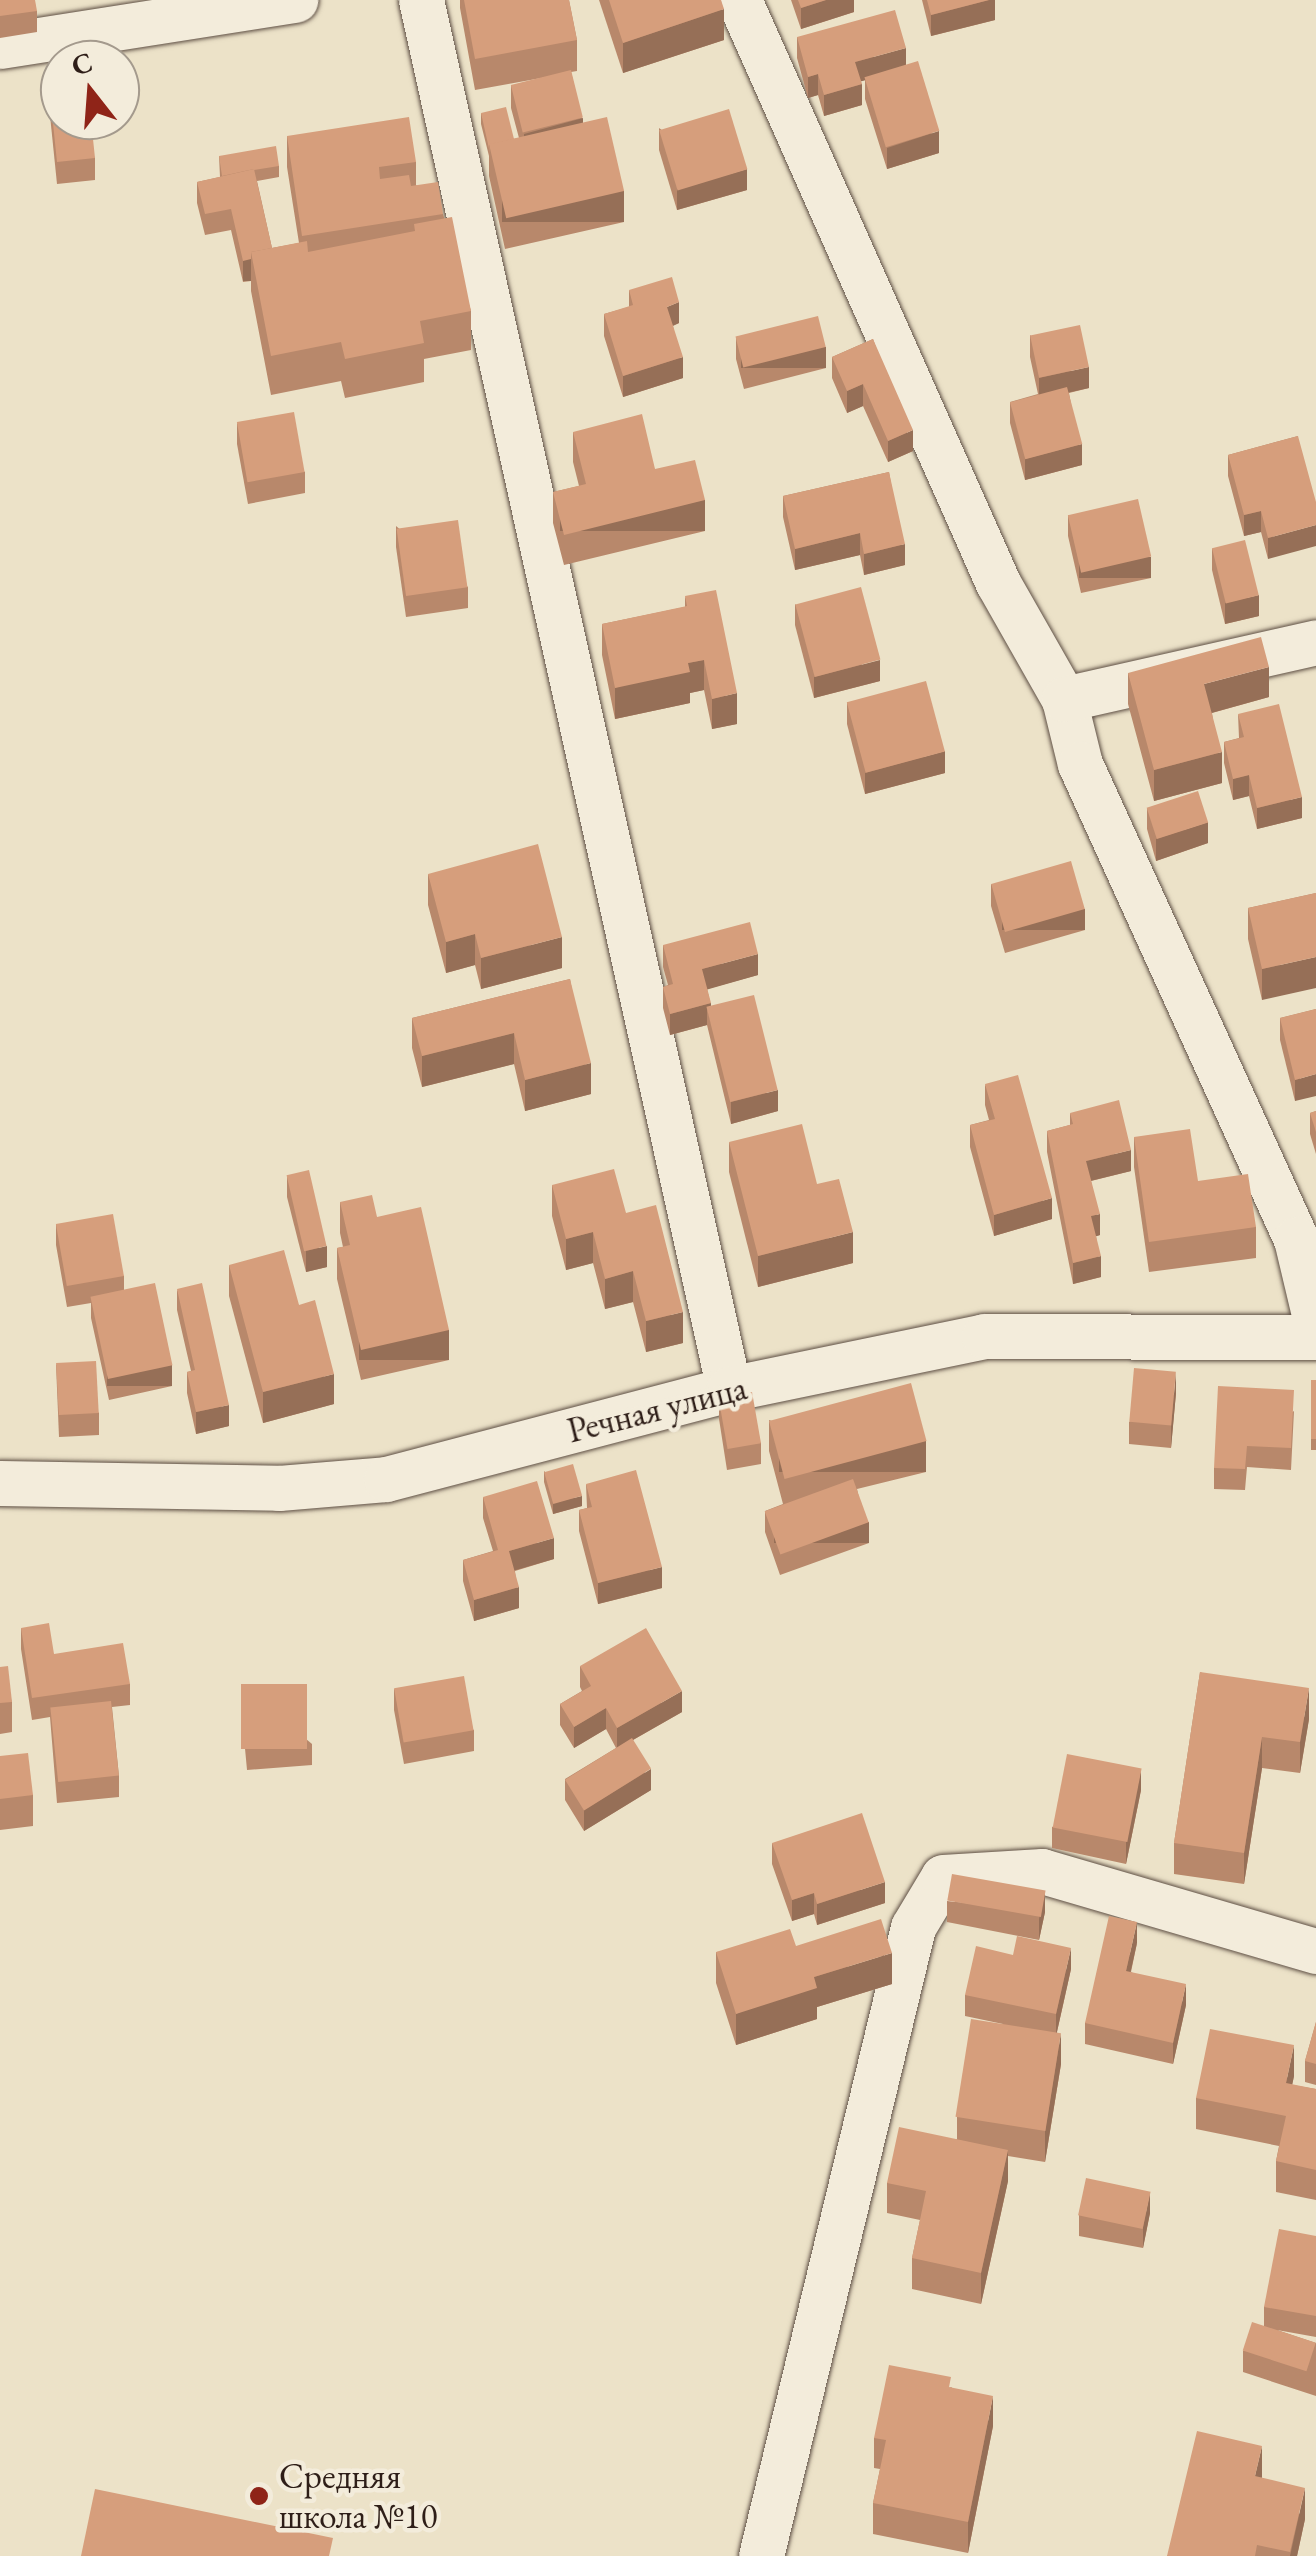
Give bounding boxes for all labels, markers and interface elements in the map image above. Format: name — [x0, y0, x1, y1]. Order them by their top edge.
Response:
north arrow — [40, 40, 140, 140]
text: С — [67, 43, 97, 83]
street label: Речная улица — [563, 1366, 751, 1452]
place label: Средняя школа №10 — [279, 2455, 437, 2537]
marker: Средняя школа №10 — [248, 2485, 270, 2507]

